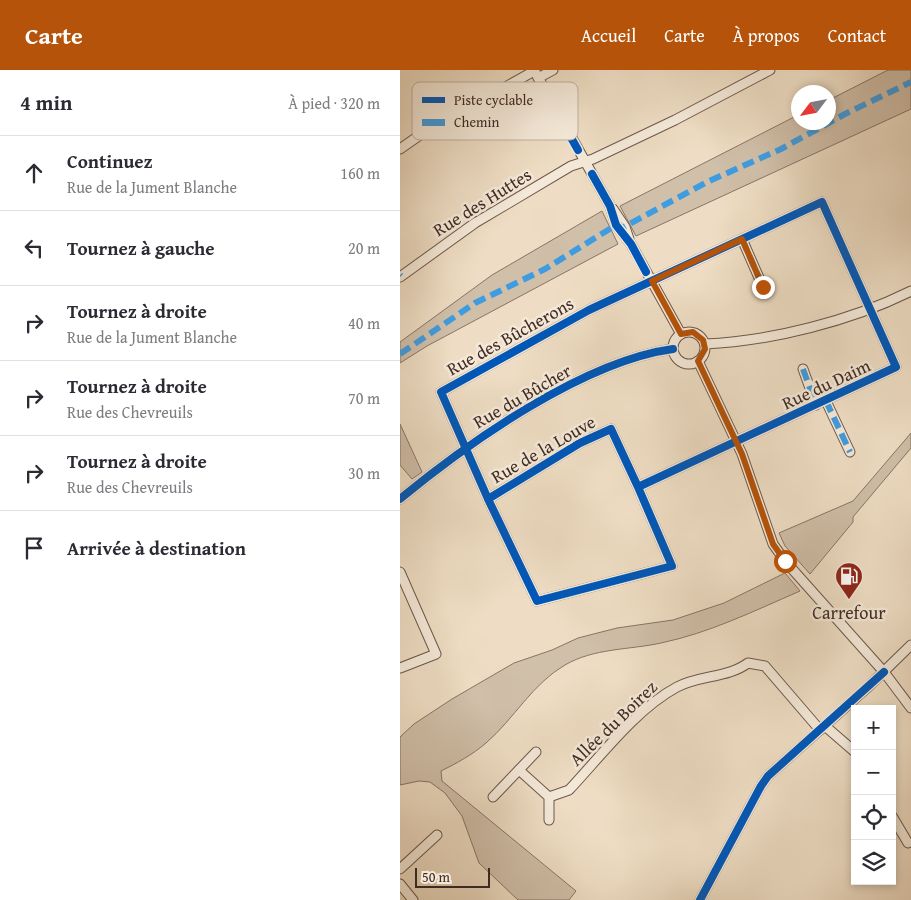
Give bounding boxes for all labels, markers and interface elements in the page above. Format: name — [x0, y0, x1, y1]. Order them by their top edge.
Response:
text: Carte — [25, 18, 83, 53]
text: Accueil — [581, 22, 636, 49]
text: Carte — [664, 22, 705, 49]
text: À propos — [733, 22, 800, 49]
text: Contact — [828, 22, 886, 49]
legend — [412, 82, 578, 140]
north arrow — [791, 85, 836, 130]
text: 4 min — [20, 87, 72, 118]
text: Piste cyclable — [454, 90, 534, 110]
text: À pied · 320 m — [288, 91, 380, 115]
text: Chemin — [454, 112, 499, 132]
text: Continuez — [67, 147, 153, 175]
icon: ahead — [20, 159, 48, 187]
text: 160 m — [340, 161, 380, 185]
street label: Rue des Huttes — [428, 161, 536, 243]
text: Rue de la Jument Blanche — [67, 175, 237, 199]
icon: left — [20, 234, 48, 262]
text: Tournez à gauche — [67, 234, 215, 262]
text: 20 m — [348, 236, 380, 260]
route end — [752, 276, 775, 299]
street label: Rue des Bûcherons — [442, 290, 578, 382]
text: Tournez à droite — [67, 297, 207, 325]
icon: right — [20, 309, 48, 337]
text: 40 m — [348, 311, 380, 335]
text: Rue de la Jument Blanche — [67, 325, 237, 349]
street label: Rue du Daim — [777, 352, 875, 416]
street label: Rue du Bûcher — [468, 357, 577, 435]
text: Tournez à droite — [67, 372, 207, 400]
icon: right — [20, 384, 48, 412]
text: 70 m — [348, 386, 380, 410]
text: Rue des Chevreuils — [67, 400, 193, 424]
street label: Rue de la Louve — [486, 408, 600, 490]
text: Tournez à droite — [67, 447, 207, 475]
icon: right — [20, 459, 48, 487]
text: 30 m — [348, 461, 380, 485]
text: Rue des Chevreuils — [67, 475, 193, 499]
icon: arrive — [20, 534, 48, 562]
text: Arrivée à destination — [67, 534, 246, 562]
route start — [774, 550, 797, 573]
fuel station icon: Carrefour — [834, 561, 864, 600]
place label: Carrefour — [812, 599, 886, 626]
street label: Allée du Boirez — [563, 674, 663, 772]
map controls — [851, 705, 896, 885]
button: + — [851, 705, 896, 750]
button: − — [851, 750, 896, 795]
button: locate — [851, 795, 896, 840]
button: layers — [851, 840, 896, 885]
scale bar — [415, 865, 490, 888]
text: 50 m — [422, 867, 450, 887]

